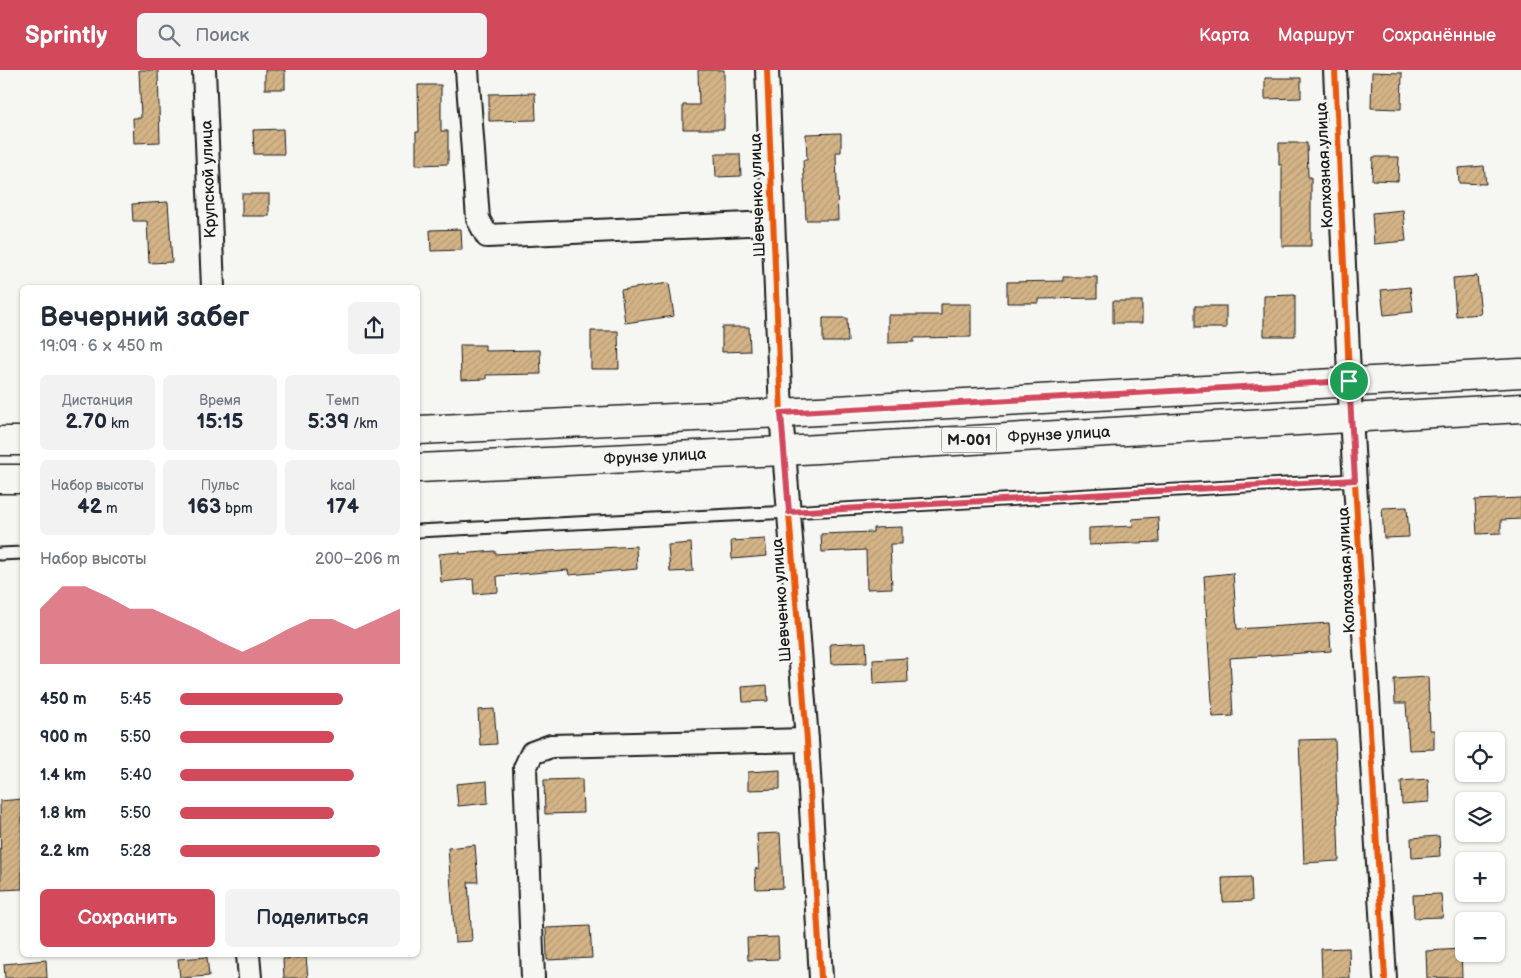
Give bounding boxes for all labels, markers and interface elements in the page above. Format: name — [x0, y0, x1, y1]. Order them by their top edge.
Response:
search box — [137, 13, 487, 58]
text: Sprintly — [25, 21, 107, 50]
icon: search — [155, 21, 183, 49]
text: Поиск — [195, 24, 249, 47]
text: Карта — [1199, 25, 1250, 46]
text: Маршрут — [1278, 25, 1354, 46]
text: Сохранённые — [1382, 25, 1496, 46]
street label: Колхозная улица — [1312, 101, 1338, 229]
street label: Крупской улица — [197, 119, 221, 238]
street label: Шевченко улица — [746, 132, 770, 257]
text: Вечерний забег — [40, 301, 249, 334]
button: share — [348, 302, 400, 354]
text: 19:09 · 6 × 450 m — [40, 337, 163, 356]
pin — [1328, 360, 1370, 402]
icon: arrive — [1335, 367, 1363, 395]
text: Дистанция — [62, 392, 133, 409]
text: Время — [199, 392, 241, 409]
text: Темп — [326, 392, 359, 409]
text: 2.70 — [65, 409, 107, 434]
text: 15:15 — [197, 409, 243, 434]
text: 5:39 — [308, 409, 349, 434]
text: km — [107, 415, 129, 432]
text: /km — [349, 415, 378, 432]
street label: Фрунзе улица — [1007, 423, 1111, 447]
road number: M-001 — [942, 428, 996, 452]
street label: Фрунзе улица — [603, 445, 707, 469]
text: Набор высоты — [51, 477, 144, 494]
text: Пульс — [201, 477, 239, 494]
text: kcal — [330, 477, 355, 494]
text: 42 — [77, 494, 102, 519]
text: 163 — [187, 494, 221, 519]
text: 174 — [326, 494, 359, 519]
text: m — [102, 500, 117, 517]
text: bpm — [221, 500, 253, 517]
street label: Колхозная улица — [1334, 506, 1360, 634]
street label: Шевченко улица — [768, 537, 796, 663]
text: Набор высоты — [40, 550, 147, 569]
text: 200–206 m — [315, 550, 400, 569]
text: 450 m — [40, 690, 87, 709]
text: 5:45 — [120, 690, 151, 709]
text: 900 m — [40, 728, 87, 747]
text: 5:50 — [120, 728, 151, 747]
map controls — [1455, 732, 1505, 962]
button: locate — [1455, 732, 1505, 782]
text: 1.4 km — [40, 766, 86, 785]
text: 5:40 — [120, 766, 152, 785]
button: layers — [1455, 792, 1505, 842]
text: 1.8 km — [40, 804, 86, 823]
text: 5:50 — [120, 804, 151, 823]
text: 2.2 km — [40, 842, 89, 861]
text: 5:28 — [120, 842, 151, 861]
button: + — [1455, 852, 1505, 902]
button: Сохранить — [40, 889, 215, 947]
button: Поделиться — [225, 889, 400, 947]
button: − — [1455, 912, 1505, 962]

